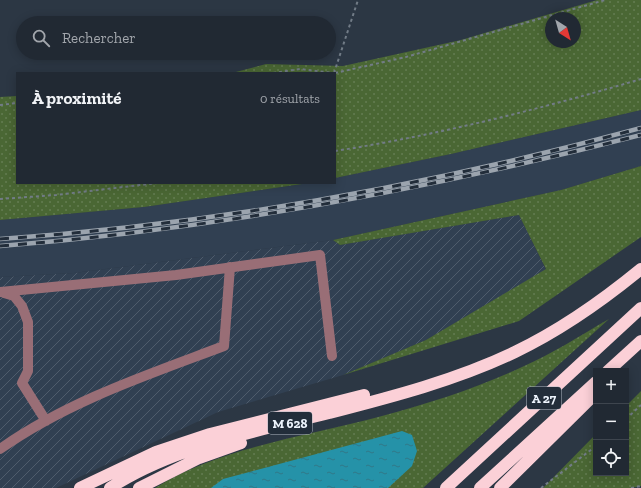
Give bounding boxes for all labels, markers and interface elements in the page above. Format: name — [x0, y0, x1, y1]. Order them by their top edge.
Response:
north arrow — [545, 12, 581, 48]
search box — [16, 16, 336, 60]
icon: search — [30, 27, 52, 49]
text: Rechercher — [62, 29, 136, 47]
text: À proximité — [32, 88, 121, 108]
text: 0 résultats — [260, 91, 320, 106]
map controls — [593, 368, 629, 476]
button: + — [593, 368, 629, 404]
road number: A 27 — [527, 387, 561, 409]
button: − — [593, 404, 629, 440]
road number: M 628 — [268, 412, 312, 434]
button: locate — [593, 440, 629, 476]

